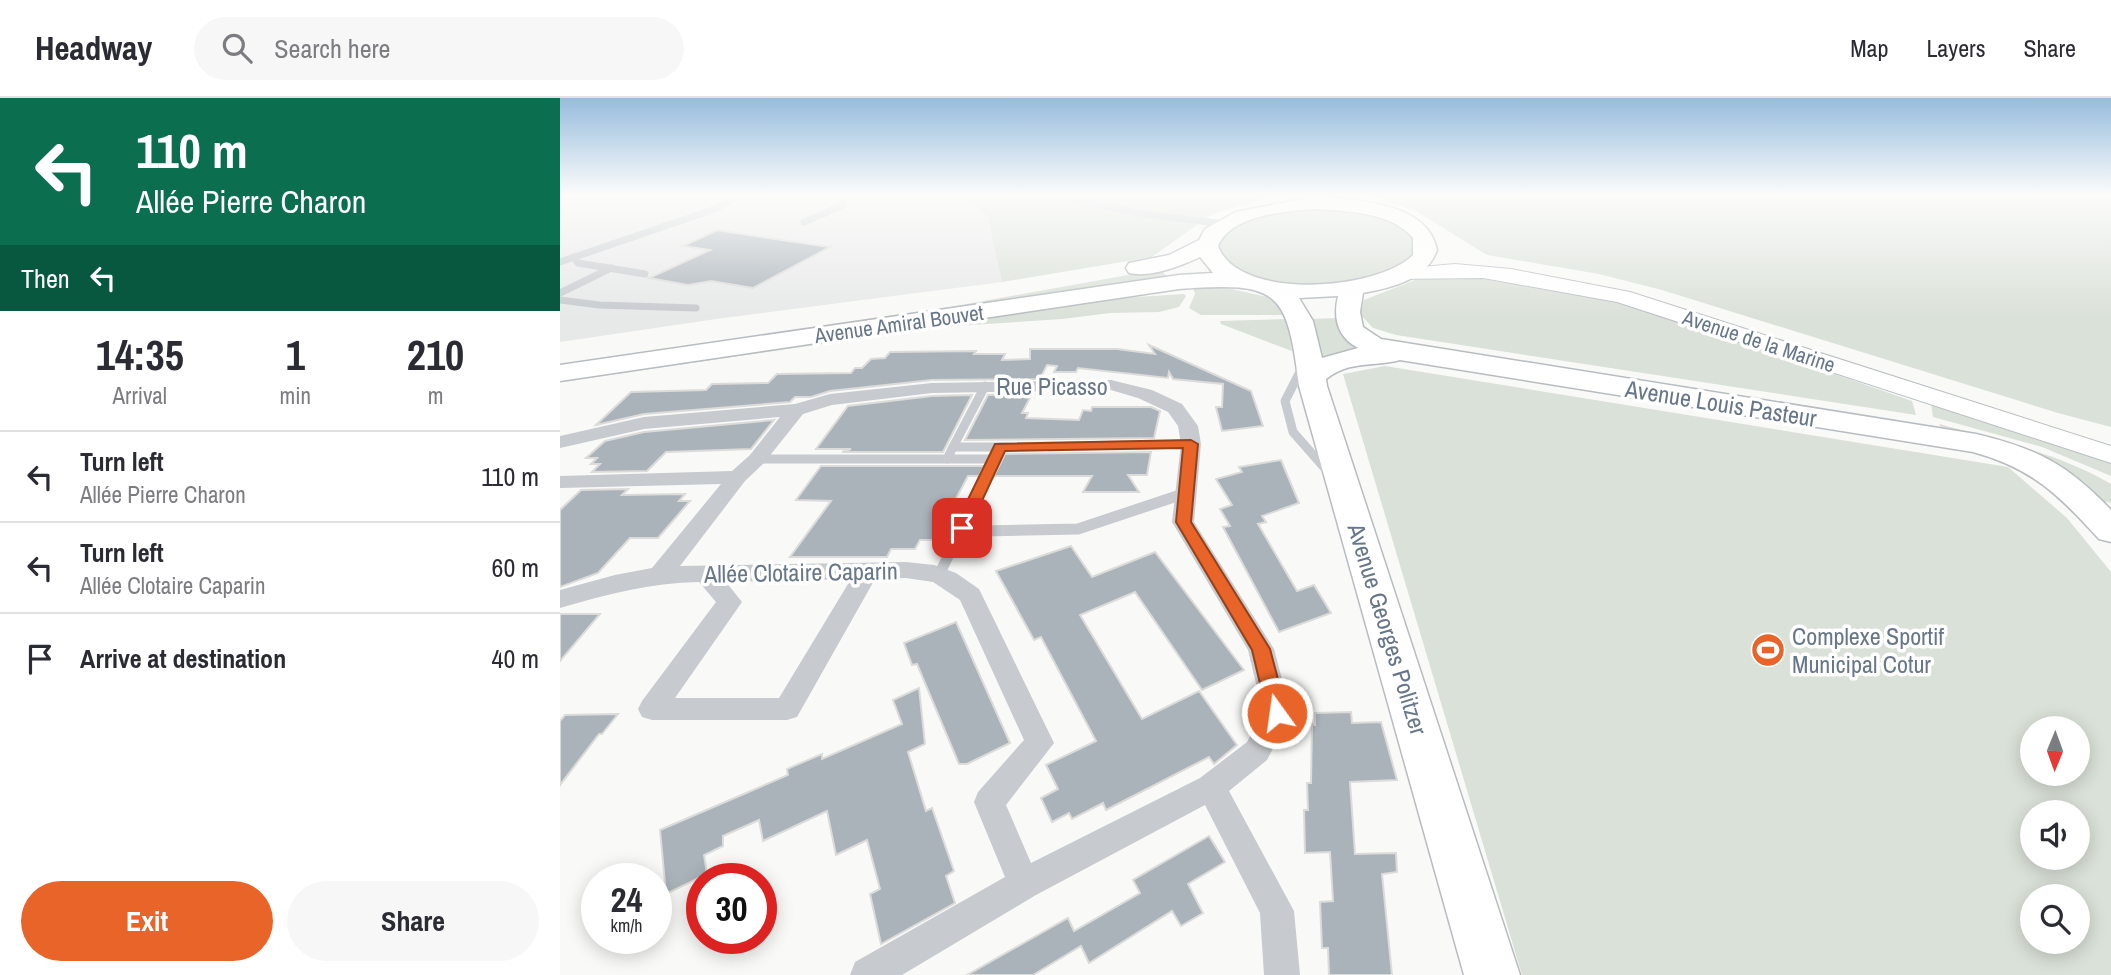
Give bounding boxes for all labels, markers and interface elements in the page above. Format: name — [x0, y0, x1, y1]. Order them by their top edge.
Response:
search box — [194, 17, 684, 80]
text: Headway — [35, 26, 152, 70]
icon: search — [218, 29, 256, 67]
text: Search here — [274, 31, 390, 66]
text: Map — [1850, 32, 1888, 64]
text: Layers — [1926, 32, 1985, 64]
text: Share — [2023, 32, 2076, 64]
text: 110 m — [136, 117, 248, 183]
icon: left — [21, 126, 112, 217]
text: Allée Pierre Charon — [136, 180, 366, 223]
icon: left — [84, 259, 122, 297]
text: Then — [21, 261, 70, 296]
street label: Avenue Amiral Bouvet — [812, 298, 985, 350]
street label: Avenue de la Marine — [1678, 302, 1839, 379]
text: 14:35 — [96, 327, 184, 383]
text: 1 — [286, 327, 305, 383]
text: 210 — [407, 327, 464, 383]
street label: Rue Picasso — [996, 370, 1108, 402]
street label: Avenue Louis Pasteur — [1622, 372, 1819, 434]
text: Arrival — [113, 380, 167, 411]
text: min — [280, 380, 311, 411]
text: m — [428, 380, 443, 411]
text: Turn left — [80, 444, 164, 479]
icon: left — [21, 458, 59, 496]
text: 110 m — [481, 459, 539, 494]
text: Allée Pierre Charon — [80, 479, 246, 510]
pin — [932, 498, 992, 558]
icon: arrive — [943, 509, 981, 547]
street label: Avenue Georges Politzer — [1340, 518, 1436, 739]
text: Turn left — [80, 535, 164, 570]
icon: left — [21, 549, 59, 587]
text: 60 m — [492, 550, 539, 585]
street label: Allée Clotaire Caparin — [703, 554, 898, 590]
text: Allée Clotaire Caparin — [80, 570, 266, 601]
place label: Complexe Sportif Municipal Cotur — [1792, 620, 1945, 680]
sports icon: Complexe Sportif Municipal Cotur — [1749, 631, 1787, 669]
icon: arrive — [21, 640, 59, 678]
text: Arrive at destination — [80, 641, 286, 676]
text: 40 m — [492, 641, 539, 676]
position arrow — [1240, 676, 1314, 750]
north arrow — [2020, 716, 2090, 786]
map controls — [2020, 716, 2090, 954]
button: sound — [2020, 800, 2090, 870]
speed limit sign: 30 — [686, 863, 777, 954]
text: 24 — [611, 876, 642, 923]
button: Exit — [21, 881, 273, 961]
button: Share — [287, 881, 539, 961]
button: search — [2020, 884, 2090, 954]
text: km/h — [611, 913, 643, 938]

